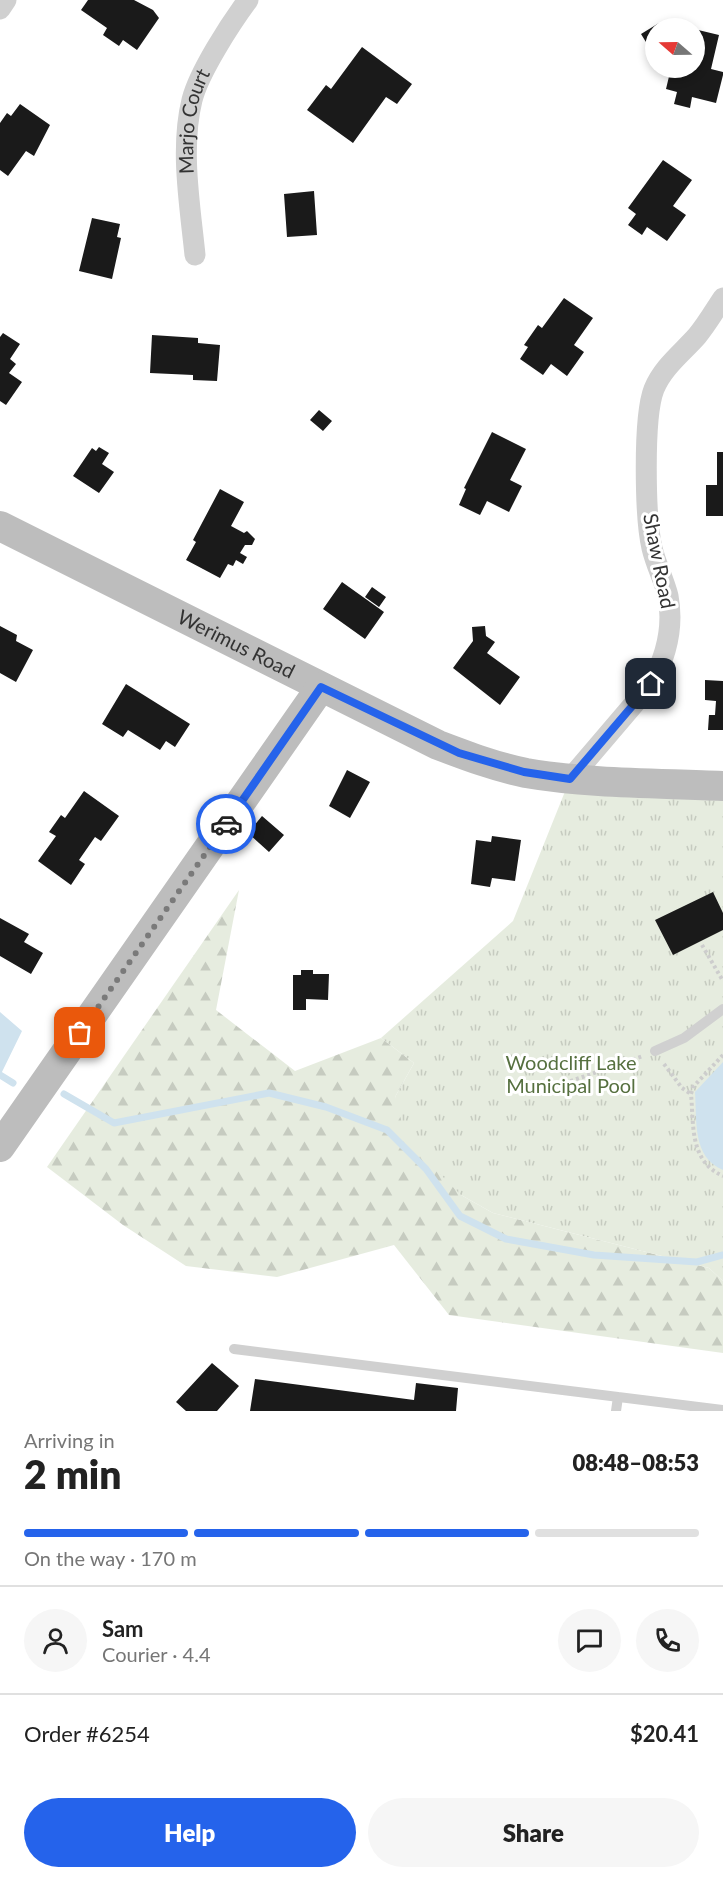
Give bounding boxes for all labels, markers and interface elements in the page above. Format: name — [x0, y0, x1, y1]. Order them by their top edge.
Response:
north arrow — [645, 18, 705, 78]
map controls — [645, 18, 705, 78]
street label: Marjo Court — [173, 64, 214, 174]
street label: Shaw Road — [639, 511, 681, 610]
street label: Werimus Road — [174, 604, 299, 683]
pin — [625, 658, 676, 709]
icon: home — [634, 667, 667, 700]
courier — [196, 794, 256, 854]
icon: car — [210, 808, 243, 841]
pin — [54, 1007, 105, 1058]
icon: bag — [63, 1016, 96, 1049]
park label: Woodcliff Lake Municipal Pool — [506, 1050, 636, 1097]
text: Arriving in — [24, 1428, 115, 1452]
text: 08:48–08:53 — [573, 1449, 699, 1476]
text: 2 min — [24, 1451, 121, 1497]
text: On the way · 170 m — [24, 1546, 197, 1570]
button: person — [24, 1609, 87, 1672]
button: chat — [558, 1609, 621, 1672]
button: phone — [636, 1609, 699, 1672]
text: Sam — [102, 1615, 144, 1642]
text: Courier · 4.4 — [102, 1642, 211, 1666]
text: Order #6254 — [24, 1720, 150, 1747]
text: $20.41 — [630, 1720, 699, 1747]
button: Help — [24, 1798, 356, 1867]
button: Share — [368, 1798, 699, 1867]

